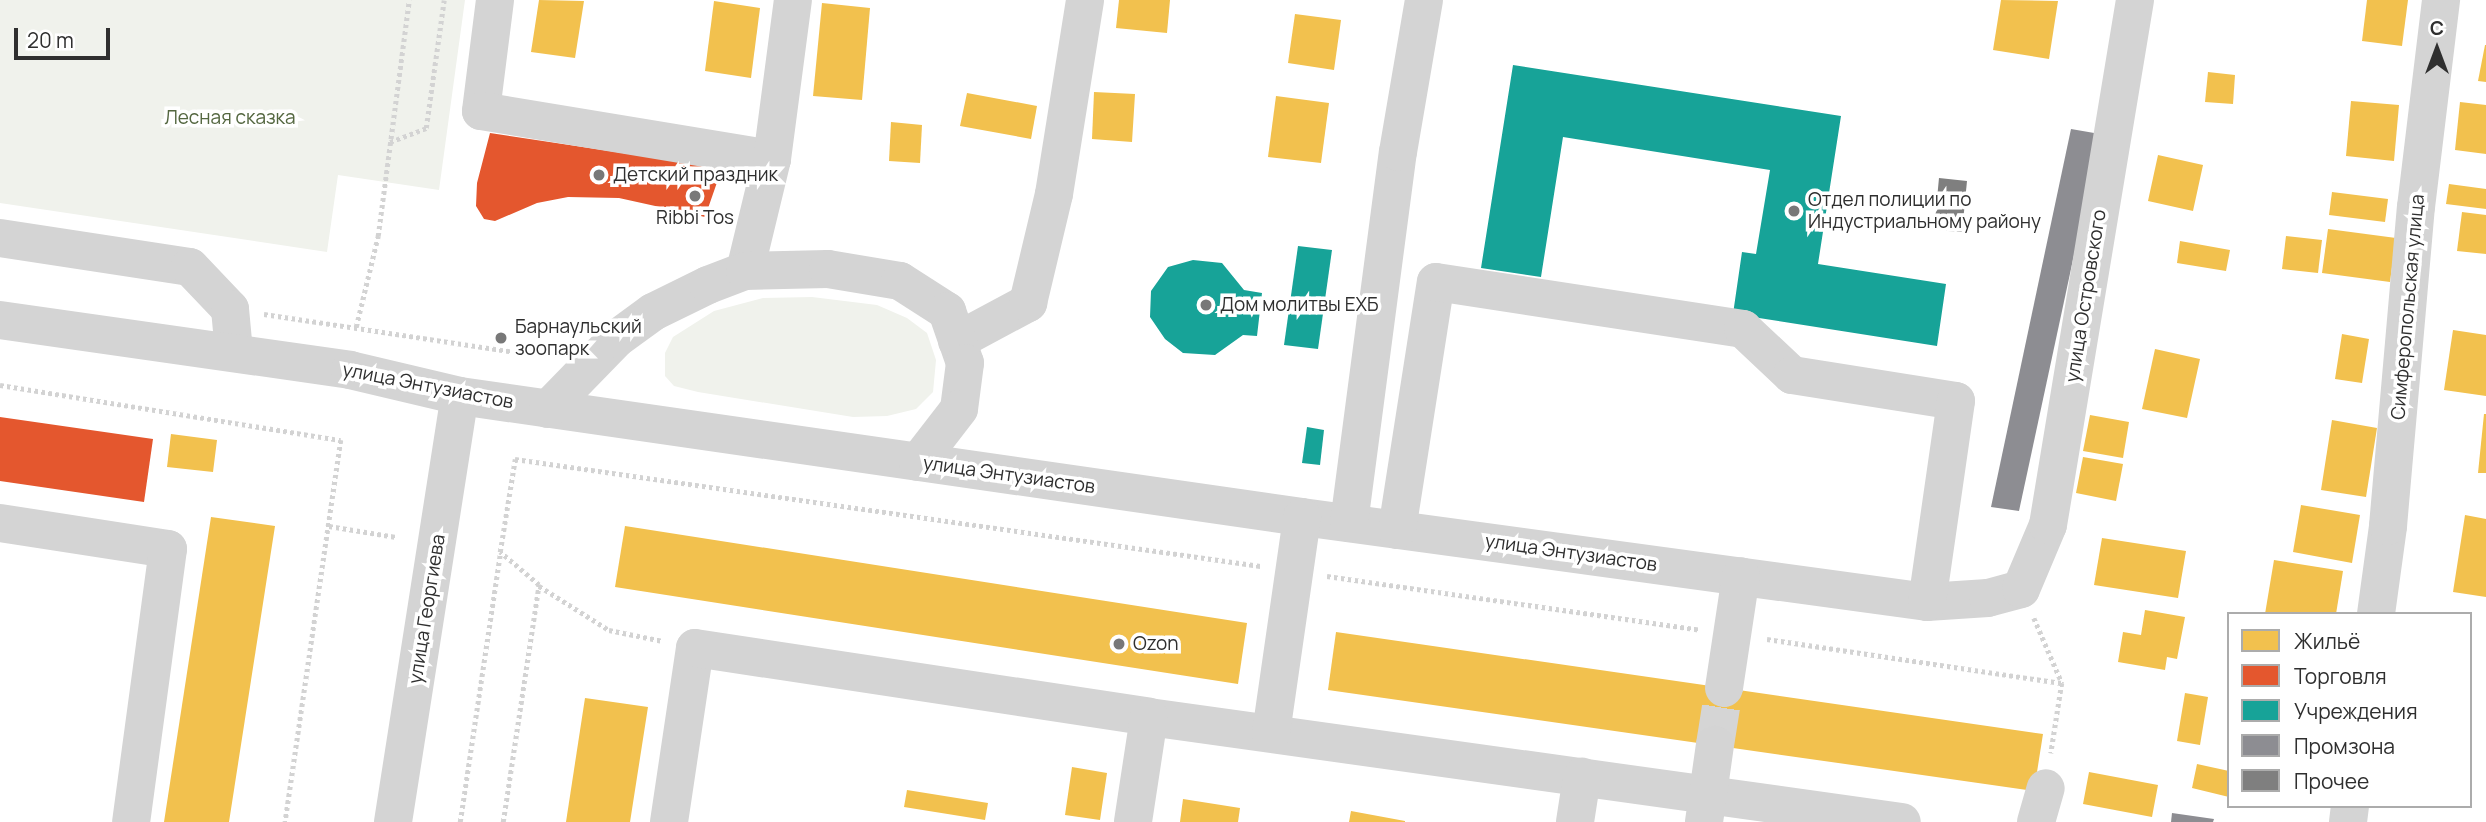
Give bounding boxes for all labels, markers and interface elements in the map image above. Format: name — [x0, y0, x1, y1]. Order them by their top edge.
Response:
scale bar — [18, 14, 114, 58]
north arrow — [2402, 14, 2472, 84]
text: С — [2430, 15, 2444, 41]
text: 20 m — [27, 26, 74, 54]
park label: Лесная сказка — [164, 107, 296, 129]
place label: Детский праздник — [613, 164, 778, 186]
marker: Детский праздник — [591, 167, 607, 183]
marker: Ribbi Tos — [687, 188, 703, 204]
place label: Отдел полиции по Индустриальному району — [1808, 189, 2041, 233]
street label: Симферопольская улица — [2387, 193, 2429, 421]
marker: Отдел полиции по Индустриальному району — [1786, 203, 1802, 219]
place label: Ribbi Tos — [656, 207, 734, 229]
street label: улица Островского — [2061, 208, 2111, 384]
place label: Дом молитвы ЕХБ — [1220, 294, 1378, 316]
marker: Дом молитвы ЕХБ — [1198, 297, 1214, 313]
place label: Барнаульский зоопарк — [515, 316, 642, 360]
marker: Барнаульский зоопарк — [493, 330, 509, 346]
street label: улица Энтузиастов — [341, 358, 515, 414]
street label: улица Энтузиастов — [921, 452, 1097, 498]
street label: улица Энтузиастов — [1483, 530, 1659, 576]
street label: улица Георгиева — [404, 533, 450, 685]
legend — [2227, 612, 2472, 808]
text: Жильё — [2294, 627, 2360, 655]
place label: Ozon — [1133, 633, 1179, 655]
marker: Ozon — [1111, 636, 1127, 652]
text: Торговля — [2294, 662, 2387, 690]
text: Учреждения — [2294, 697, 2418, 725]
text: Промзона — [2294, 732, 2395, 760]
text: Прочее — [2294, 767, 2369, 795]

